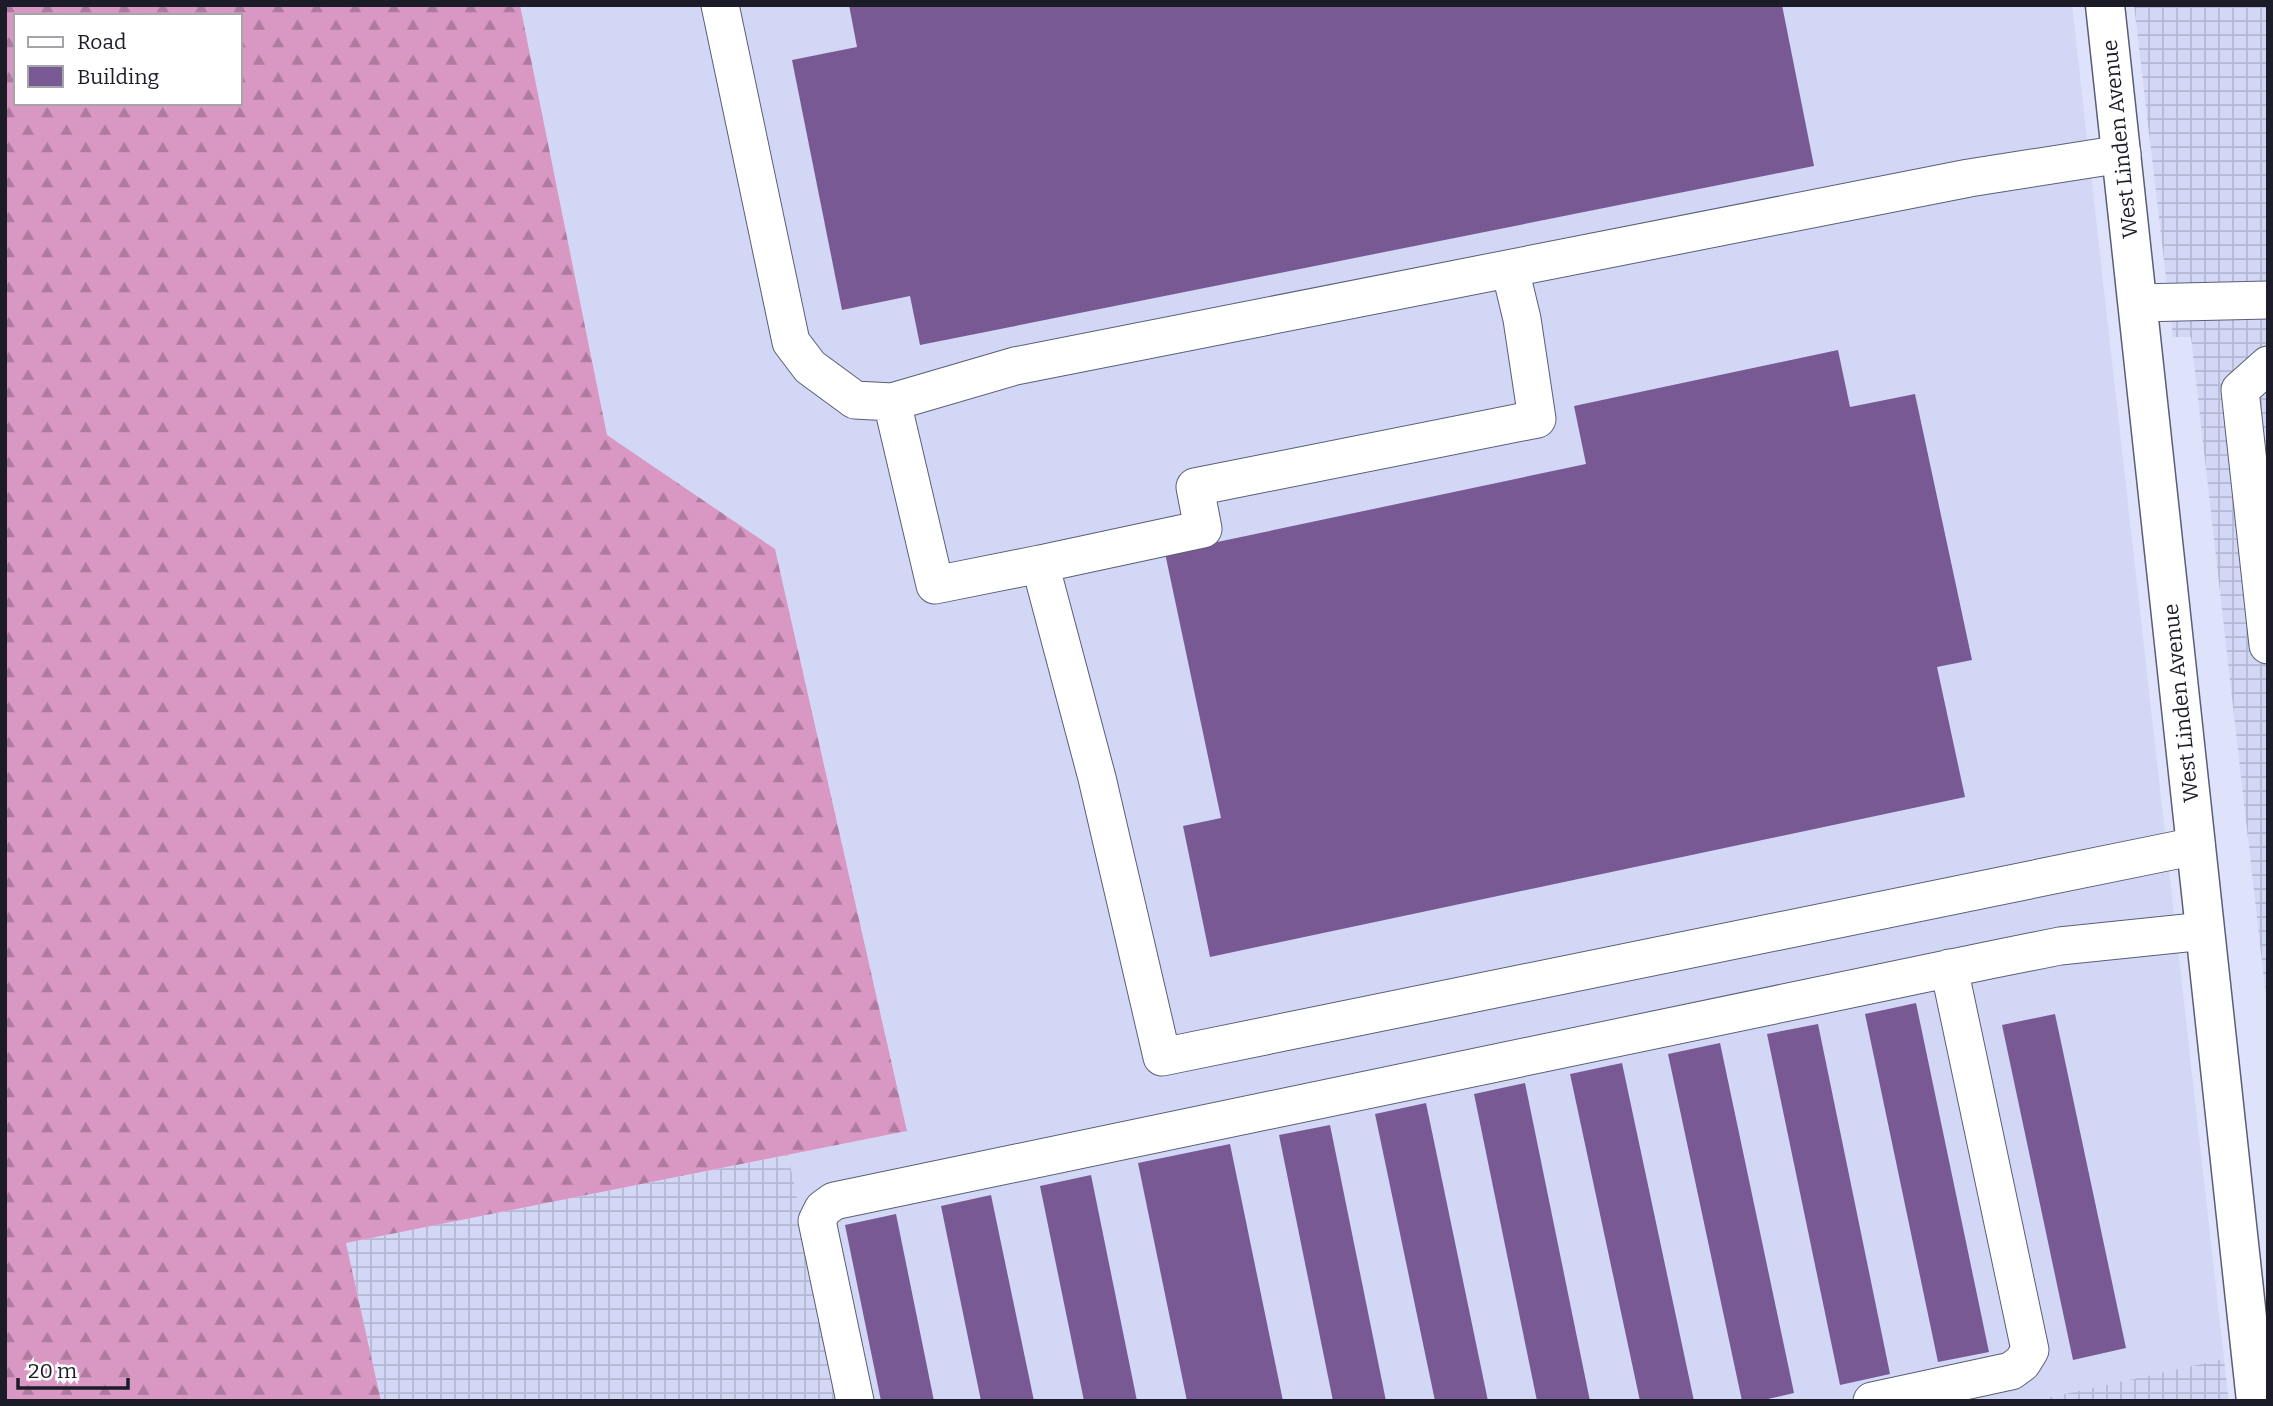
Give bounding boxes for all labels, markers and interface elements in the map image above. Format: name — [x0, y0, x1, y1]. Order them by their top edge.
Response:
legend — [14, 14, 242, 105]
text: Road — [77, 29, 126, 55]
street label: West Linden Avenue — [2097, 38, 2143, 240]
text: Building — [77, 64, 160, 90]
street label: West Linden Avenue — [2158, 602, 2204, 804]
scale bar — [18, 1346, 128, 1390]
text: 20 m — [28, 1358, 77, 1384]

